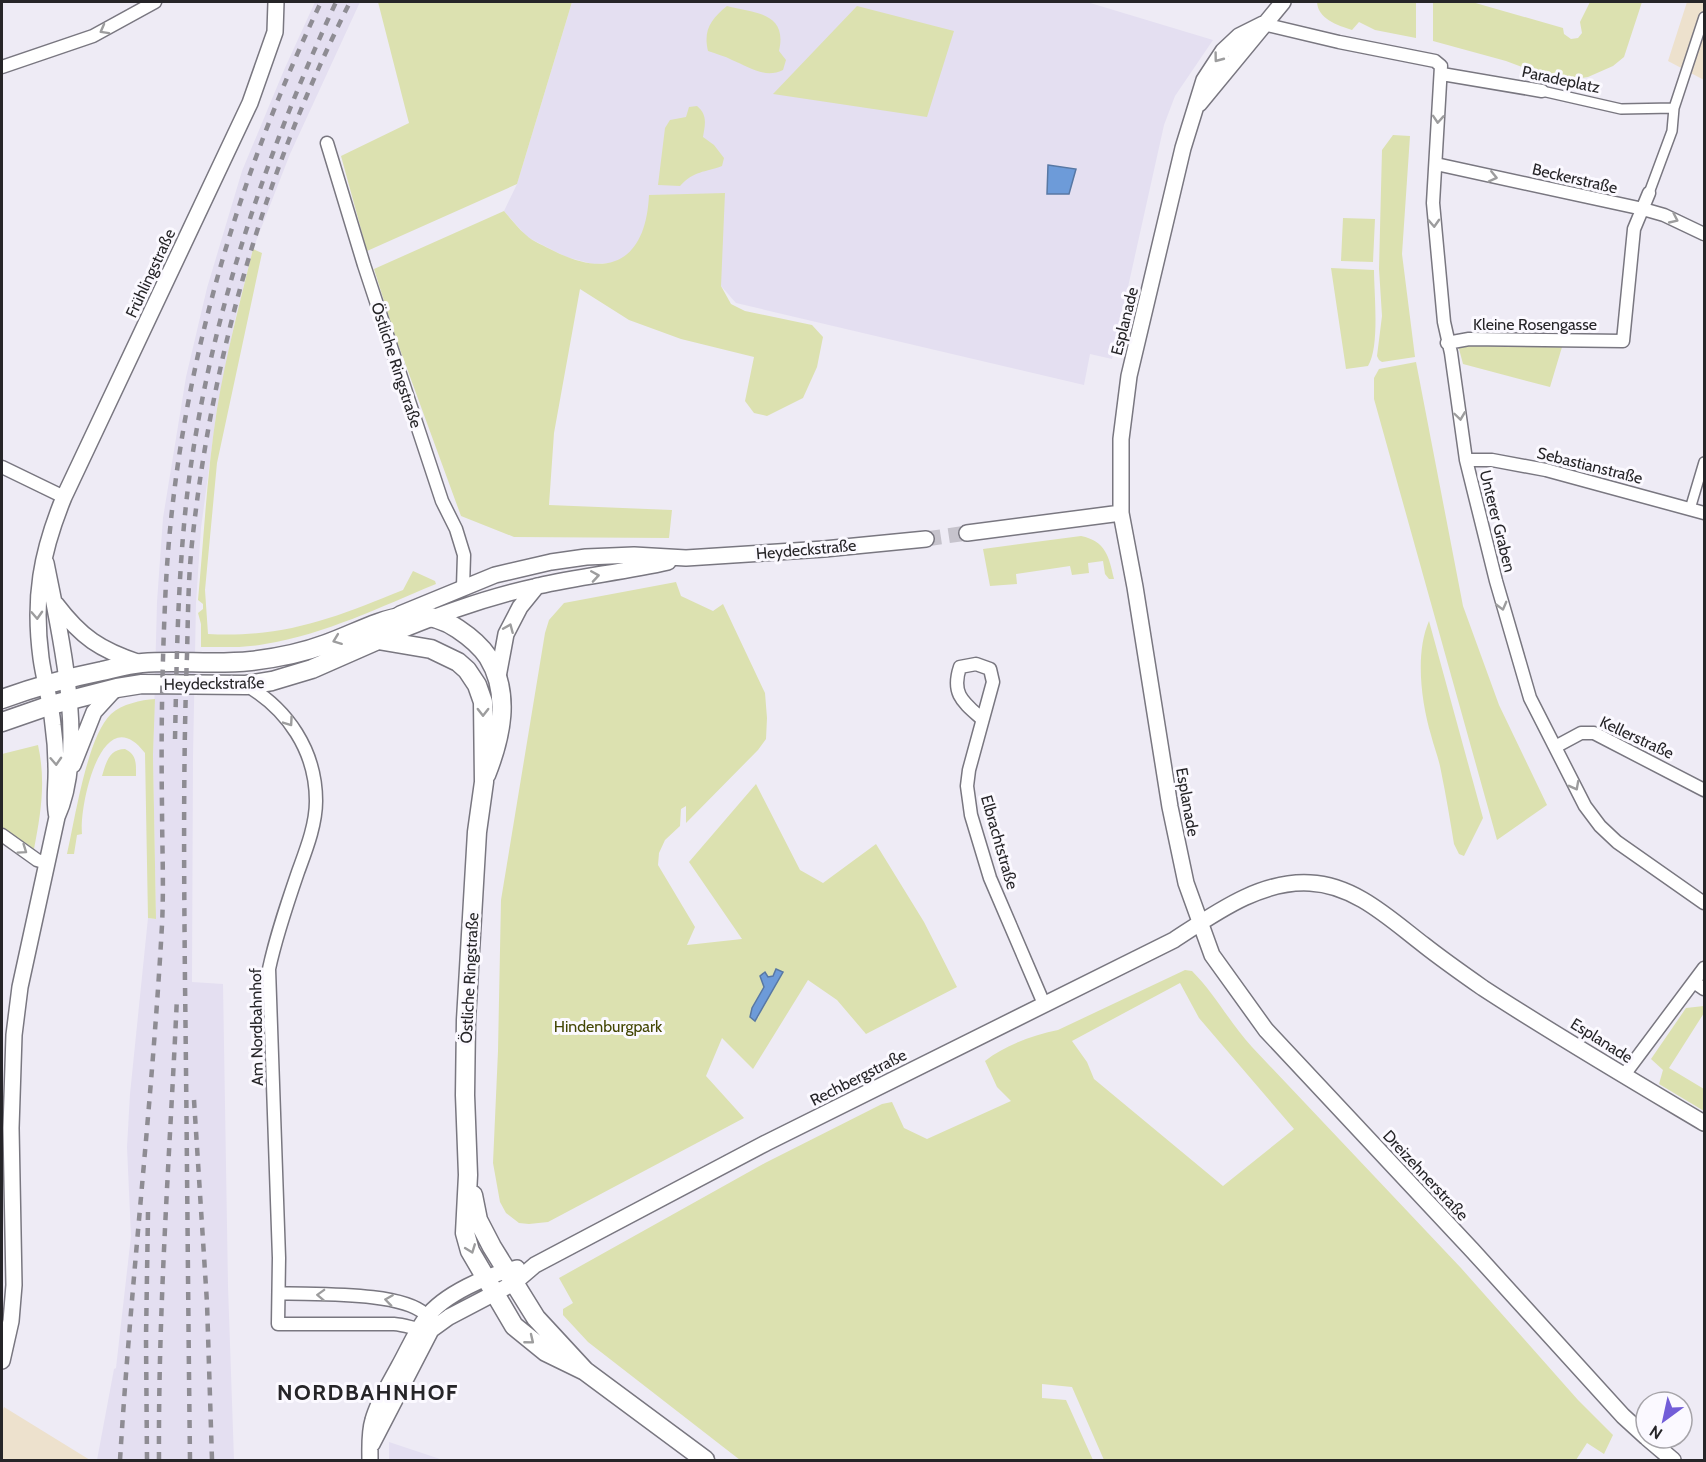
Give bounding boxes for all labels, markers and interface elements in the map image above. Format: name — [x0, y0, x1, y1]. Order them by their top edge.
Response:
one-way arrow — [100, 23, 110, 34]
one-way arrow — [1214, 52, 1225, 63]
street label: Paradeplatz — [1520, 62, 1602, 97]
one-way arrow — [1432, 114, 1445, 123]
street label: Beckerstraße — [1530, 159, 1619, 198]
one-way arrow — [1488, 170, 1498, 183]
one-way arrow — [1668, 212, 1679, 224]
one-way arrow — [1428, 218, 1441, 227]
street label: Frühlingstraße — [122, 226, 179, 321]
street label: Esplanade — [1107, 285, 1142, 357]
street label: Östliche Ringstraße — [367, 300, 426, 430]
street label: Kleine Rosengasse — [1473, 315, 1597, 334]
one-way arrow — [1453, 411, 1465, 420]
street label: Sebastianstraße — [1535, 443, 1645, 488]
street label: Unterer Graben — [1476, 468, 1519, 574]
street label: Heydeckstraße — [755, 536, 857, 563]
one-way arrow — [590, 571, 600, 583]
one-way arrow — [1495, 601, 1508, 611]
one-way arrow — [31, 611, 44, 620]
one-way arrow — [502, 623, 514, 634]
one-way arrow — [332, 633, 343, 645]
street label: Heydeckstraße — [164, 673, 264, 694]
one-way arrow — [476, 708, 489, 717]
street label: Kellerstraße — [1597, 712, 1677, 763]
one-way arrow — [282, 716, 293, 727]
one-way arrow — [49, 756, 62, 765]
street label: Esplanade — [1172, 766, 1203, 838]
one-way arrow — [1568, 780, 1579, 790]
street label: Elbrachtstraße — [977, 793, 1022, 892]
one-way arrow — [17, 843, 28, 854]
street label: Östliche Ringstraße — [457, 912, 482, 1044]
street label: Am Nordbahnhof — [246, 967, 267, 1086]
street label: Esplanade — [1567, 1014, 1636, 1067]
park label: Hindenburgpark — [554, 1017, 663, 1036]
street label: Rechbergstraße — [807, 1045, 910, 1110]
street label: Dreizehnerstraße — [1379, 1126, 1472, 1224]
one-way arrow — [463, 1243, 476, 1254]
one-way arrow — [317, 1289, 326, 1301]
one-way arrow — [385, 1294, 394, 1307]
one-way arrow — [523, 1332, 534, 1343]
district label: NORDBAHNHOF — [277, 1379, 459, 1406]
north arrow — [1634, 1390, 1694, 1450]
text: N — [1646, 1421, 1666, 1443]

